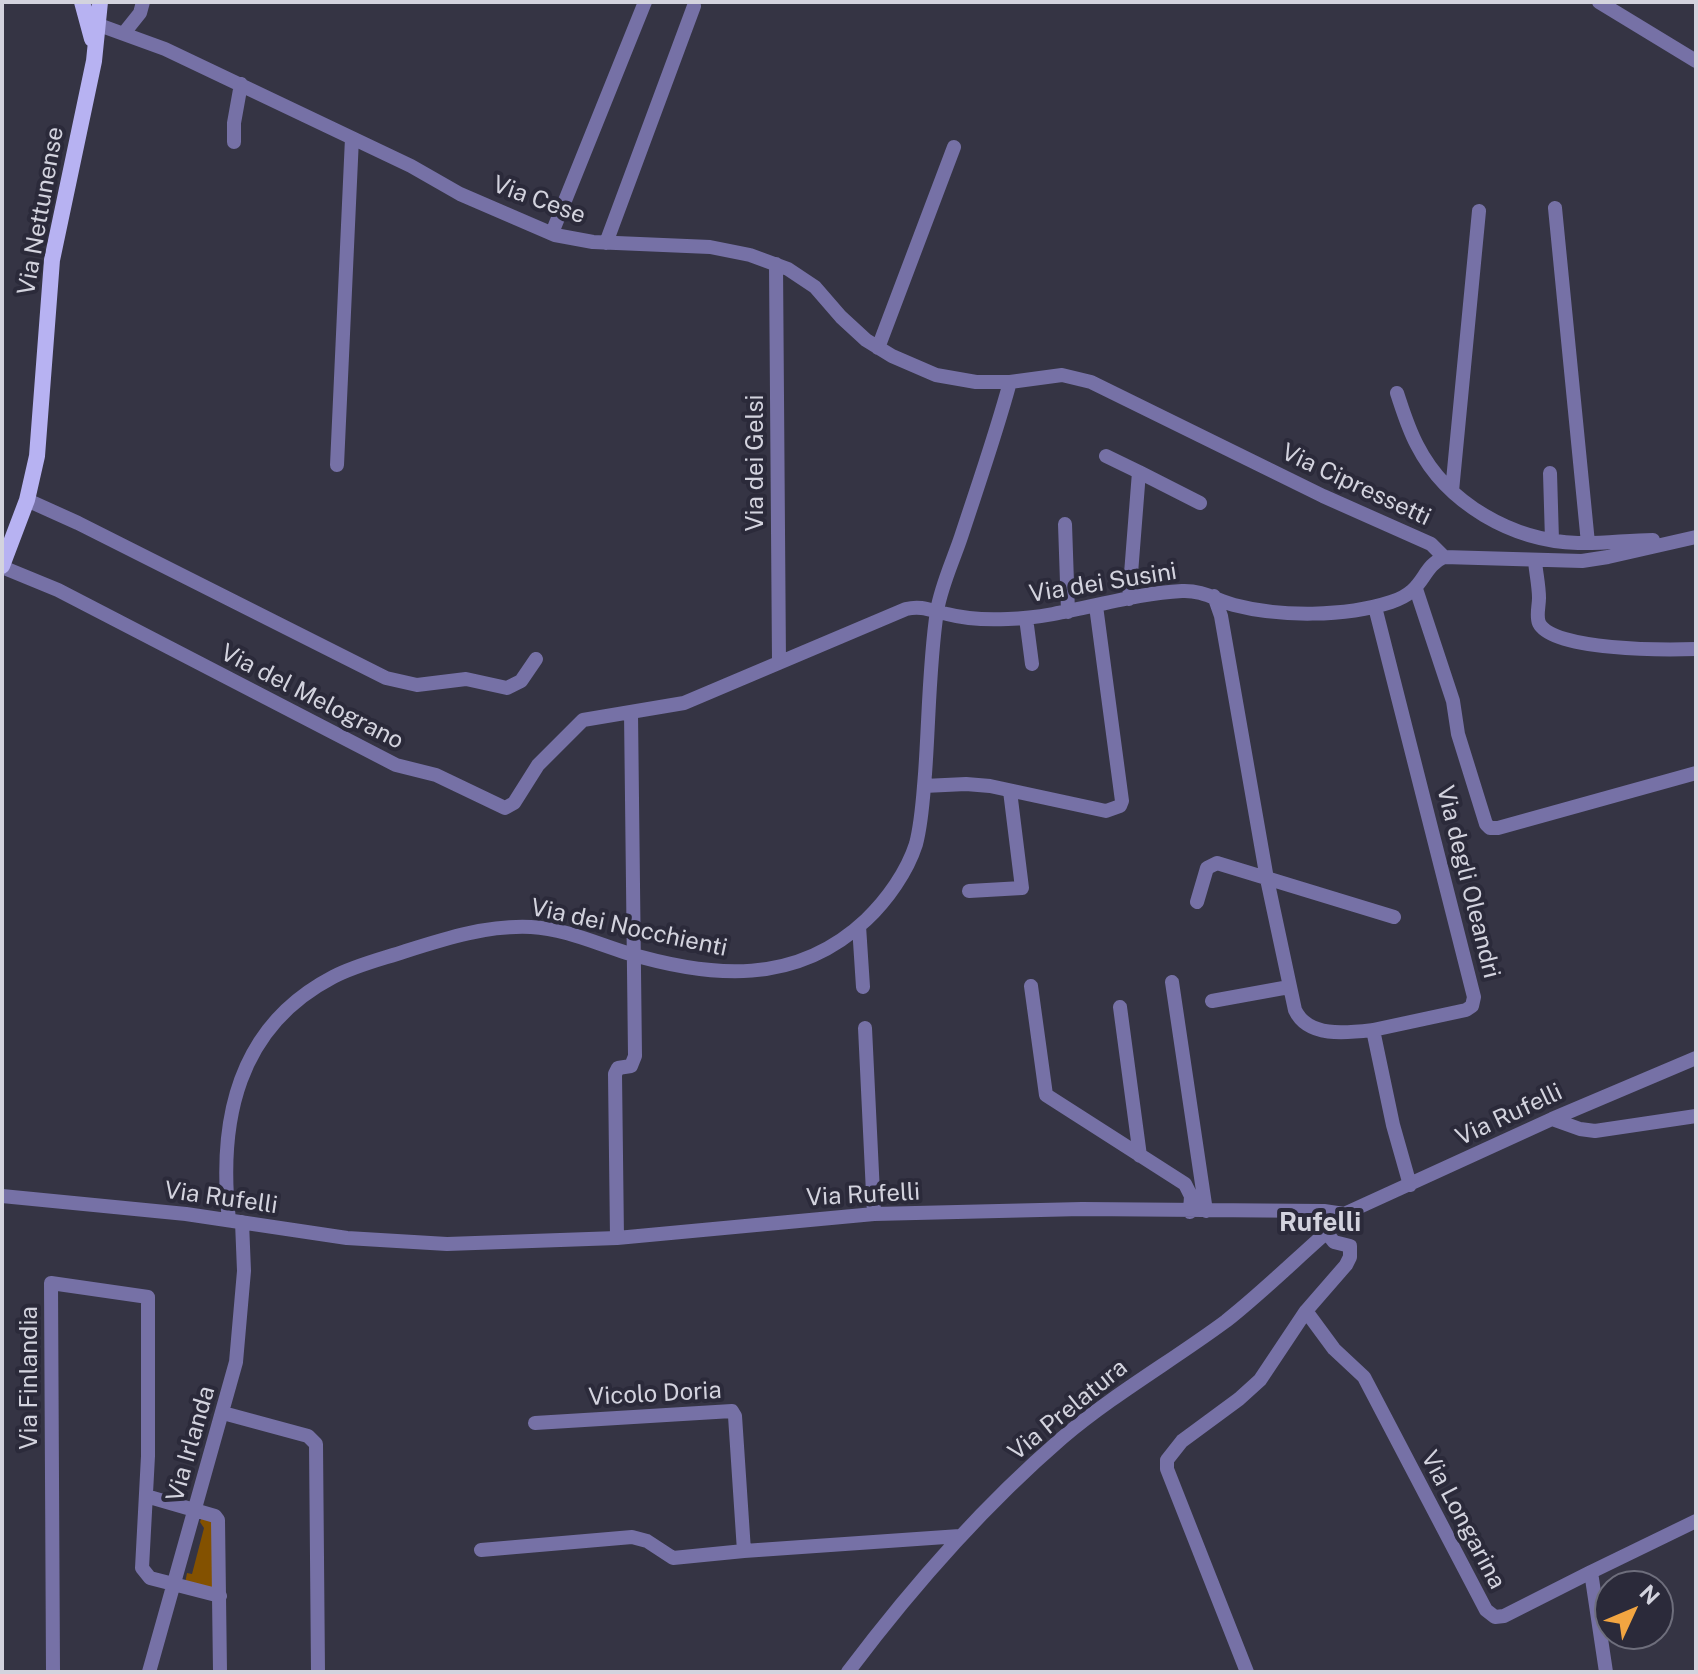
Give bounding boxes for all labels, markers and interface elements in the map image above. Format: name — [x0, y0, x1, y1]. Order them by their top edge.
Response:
street label: Via Nettunense — [12, 125, 70, 297]
street label: Via Cese — [489, 170, 589, 230]
street label: Via dei Gelsi — [742, 394, 770, 532]
street label: Via Cipressetti — [1277, 438, 1435, 532]
street label: Via dei Susini — [1027, 557, 1179, 609]
street label: Via del Melograno — [216, 638, 408, 756]
street label: Via degli Oleandri — [1430, 783, 1506, 981]
street label: Via dei Nocchienti — [528, 893, 730, 963]
street label: Via Rufelli — [1451, 1078, 1567, 1152]
street label: Via Rufelli — [163, 1176, 279, 1220]
street label: Via Rufelli — [805, 1178, 921, 1212]
district label: Rufelli — [1279, 1207, 1361, 1239]
street label: Via Finlandia — [16, 1306, 44, 1450]
street label: Via Prelatura — [1003, 1353, 1133, 1467]
street label: Vicolo Doria — [588, 1376, 722, 1412]
street label: Via Irlanda — [161, 1383, 221, 1505]
street label: Via Longarina — [1415, 1446, 1511, 1594]
north arrow — [1594, 1570, 1674, 1650]
text: N — [1634, 1579, 1665, 1610]

